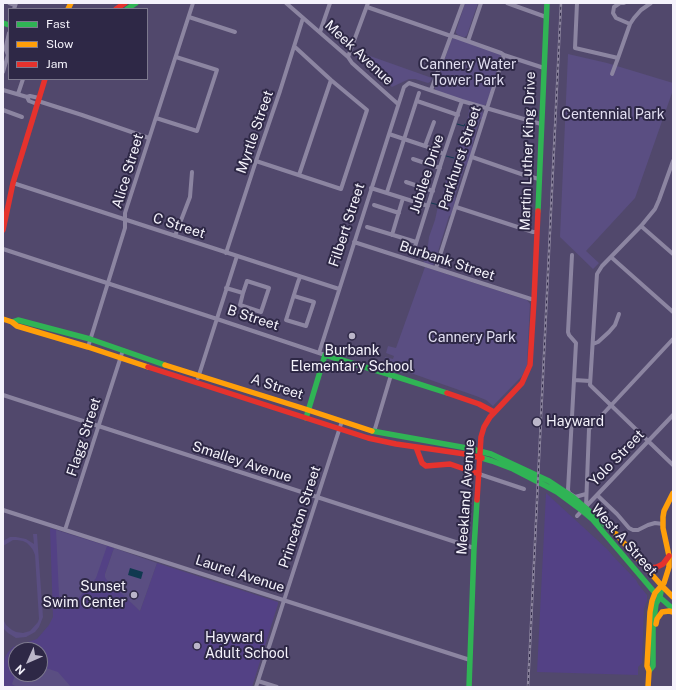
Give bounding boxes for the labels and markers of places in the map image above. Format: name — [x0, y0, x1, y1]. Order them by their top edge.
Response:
marker: Burbank Elementary School — [347, 331, 357, 341]
place label: Burbank Elementary School — [291, 343, 413, 376]
place label: Hayward — [546, 414, 604, 430]
marker: Hayward — [531, 416, 543, 428]
place label: Sunset Swim Center — [43, 579, 126, 612]
marker: Sunset Swim Center — [129, 590, 139, 600]
place label: Hayward Adult School — [205, 630, 289, 662]
marker: Hayward Adult School — [192, 641, 202, 651]

